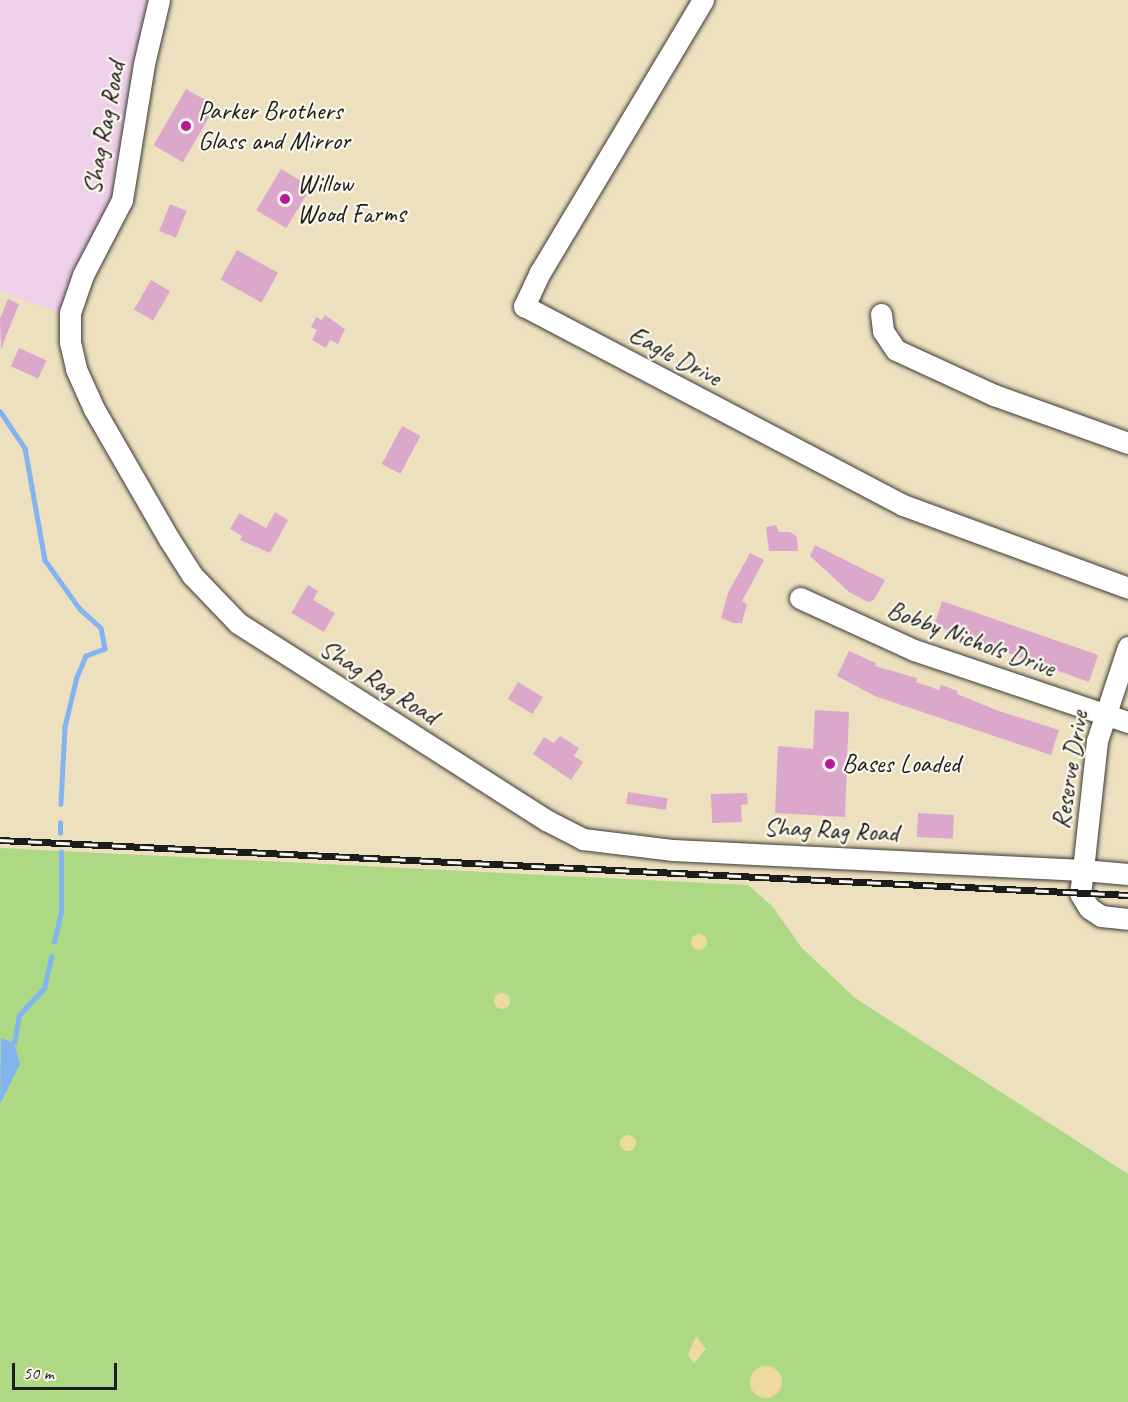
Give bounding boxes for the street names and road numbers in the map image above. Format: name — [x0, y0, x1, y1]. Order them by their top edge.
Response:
street label: Shag Rag Road — [76, 58, 132, 198]
street label: Eagle Drive — [623, 319, 727, 393]
street label: Bobby Nichols Drive — [882, 594, 1060, 684]
street label: Shag Rag Road — [313, 632, 445, 732]
street label: Reserve Drive — [1045, 709, 1095, 831]
street label: Shag Rag Road — [762, 811, 900, 849]

